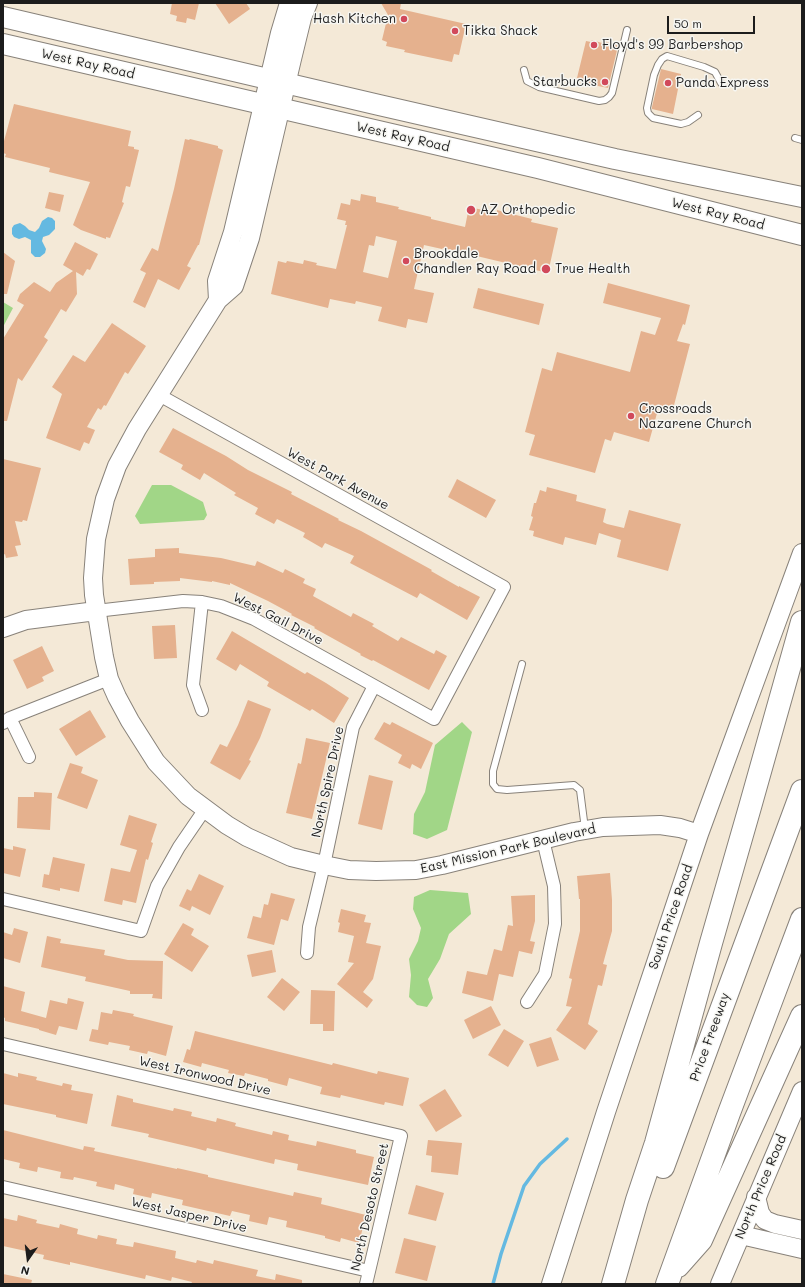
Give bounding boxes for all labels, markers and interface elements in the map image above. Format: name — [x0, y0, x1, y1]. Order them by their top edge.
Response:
scale bar — [669, 8, 757, 34]
place label: Hash Kitchen — [313, 11, 396, 27]
marker: Hash Kitchen — [399, 14, 409, 24]
text: 50 m — [674, 15, 702, 31]
place label: Tikka Shack — [463, 23, 538, 39]
marker: Tikka Shack — [450, 26, 460, 36]
place label: Floyd's 99 Barbershop — [602, 37, 743, 53]
marker: Floyd's 99 Barbershop — [589, 40, 599, 50]
street label: West Ray Road — [40, 46, 136, 82]
place label: Starbucks — [533, 74, 597, 90]
place label: Panda Express — [676, 75, 769, 91]
marker: Starbucks — [600, 77, 610, 87]
marker: Panda Express — [663, 78, 673, 88]
street label: West Ray Road — [355, 119, 451, 155]
street label: West Ray Road — [670, 195, 766, 233]
place label: AZ Orthopedic — [480, 202, 575, 218]
marker: AZ Orthopedic — [465, 204, 477, 216]
place label: Brookdale Chandler Ray Road — [414, 246, 536, 277]
marker: Brookdale Chandler Ray Road — [401, 256, 411, 266]
place label: True Health — [555, 261, 630, 277]
marker: True Health — [540, 263, 552, 275]
place label: Crossroads Nazarene Church — [639, 401, 751, 432]
marker: Crossroads Nazarene Church — [626, 411, 636, 421]
street label: West Park Avenue — [284, 444, 392, 514]
street label: West Gail Drive — [230, 590, 326, 648]
street label: North Spire Drive — [309, 725, 347, 839]
street label: East Mission Park Boulevard — [419, 821, 597, 877]
street label: South Price Road — [646, 862, 696, 972]
street label: Price Freeway — [687, 991, 733, 1083]
street label: West Ironwood Drive — [137, 1053, 273, 1099]
street label: North Price Road — [732, 1133, 790, 1241]
street label: North Desoto Street — [348, 1141, 392, 1273]
street label: West Jasper Drive — [130, 1194, 248, 1236]
north arrow — [8, 1239, 48, 1279]
text: N — [19, 1263, 31, 1279]

